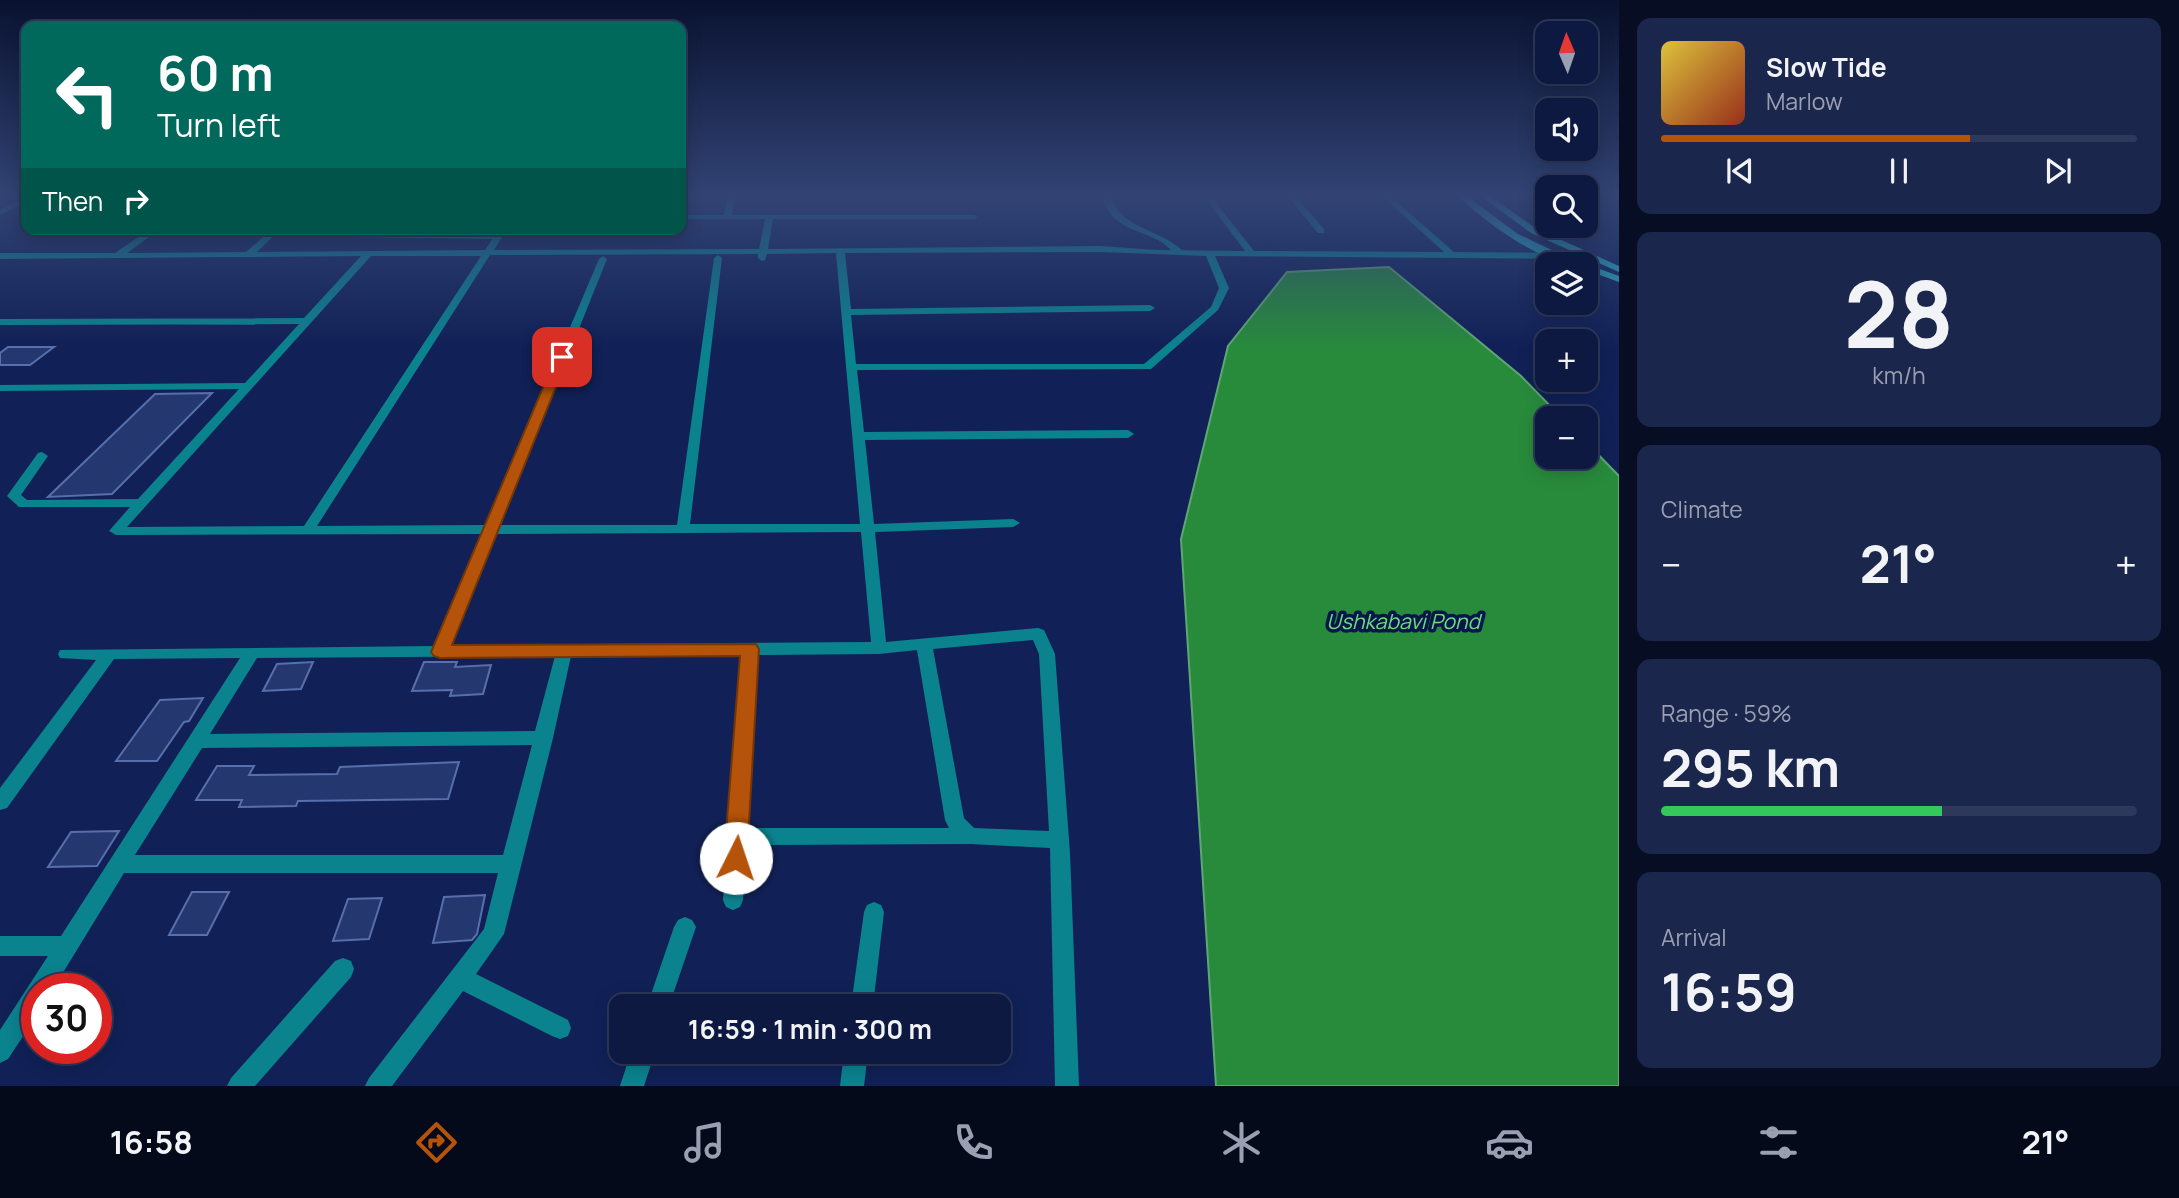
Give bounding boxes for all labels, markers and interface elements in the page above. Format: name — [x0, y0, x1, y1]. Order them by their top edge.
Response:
north arrow — [1535, 21, 1598, 84]
map controls — [1535, 21, 1598, 469]
text: 60 m — [157, 39, 274, 106]
icon: left — [42, 49, 133, 140]
text: Slow Tide — [1766, 49, 1887, 85]
text: Marlow — [1766, 85, 1843, 117]
button: sound — [1535, 98, 1598, 161]
text: Turn left — [157, 103, 281, 147]
icon: previous — [1721, 152, 1759, 190]
icon: pause — [1880, 152, 1918, 190]
icon: next — [2039, 152, 2077, 190]
button: search — [1535, 175, 1598, 238]
icon: right — [117, 182, 155, 220]
text: Then — [42, 183, 103, 219]
text: 28 — [1844, 251, 1954, 375]
button: layers — [1535, 252, 1598, 315]
pin — [532, 327, 592, 387]
button: + — [1535, 329, 1598, 392]
icon: arrive — [543, 338, 581, 376]
text: km/h — [1872, 359, 1926, 391]
button: − — [1535, 406, 1598, 469]
text: Climate — [1661, 493, 1743, 525]
text: 21° — [1860, 528, 1937, 599]
text: − — [1661, 538, 1682, 590]
text: + — [2115, 538, 2137, 590]
water label: Ushkabavi Pond — [1326, 607, 1482, 635]
text: Range · 59% — [1661, 697, 1792, 729]
text: 295 km — [1661, 732, 1840, 803]
position arrow — [699, 821, 773, 895]
text: Arrival — [1661, 921, 1727, 953]
text: 16:59 — [1661, 956, 1797, 1027]
speed limit sign: 30 — [21, 973, 112, 1064]
text: 16:59 · 1 min · 300 m — [688, 1011, 932, 1047]
icon: directions — [412, 1118, 461, 1167]
icon: music — [680, 1118, 729, 1167]
icon: phone — [949, 1118, 998, 1167]
icon: climate — [1217, 1118, 1266, 1167]
icon: car — [1485, 1118, 1534, 1167]
icon: filters — [1754, 1118, 1803, 1167]
text: 16:58 — [110, 1120, 193, 1164]
text: 21° — [2022, 1120, 2069, 1164]

